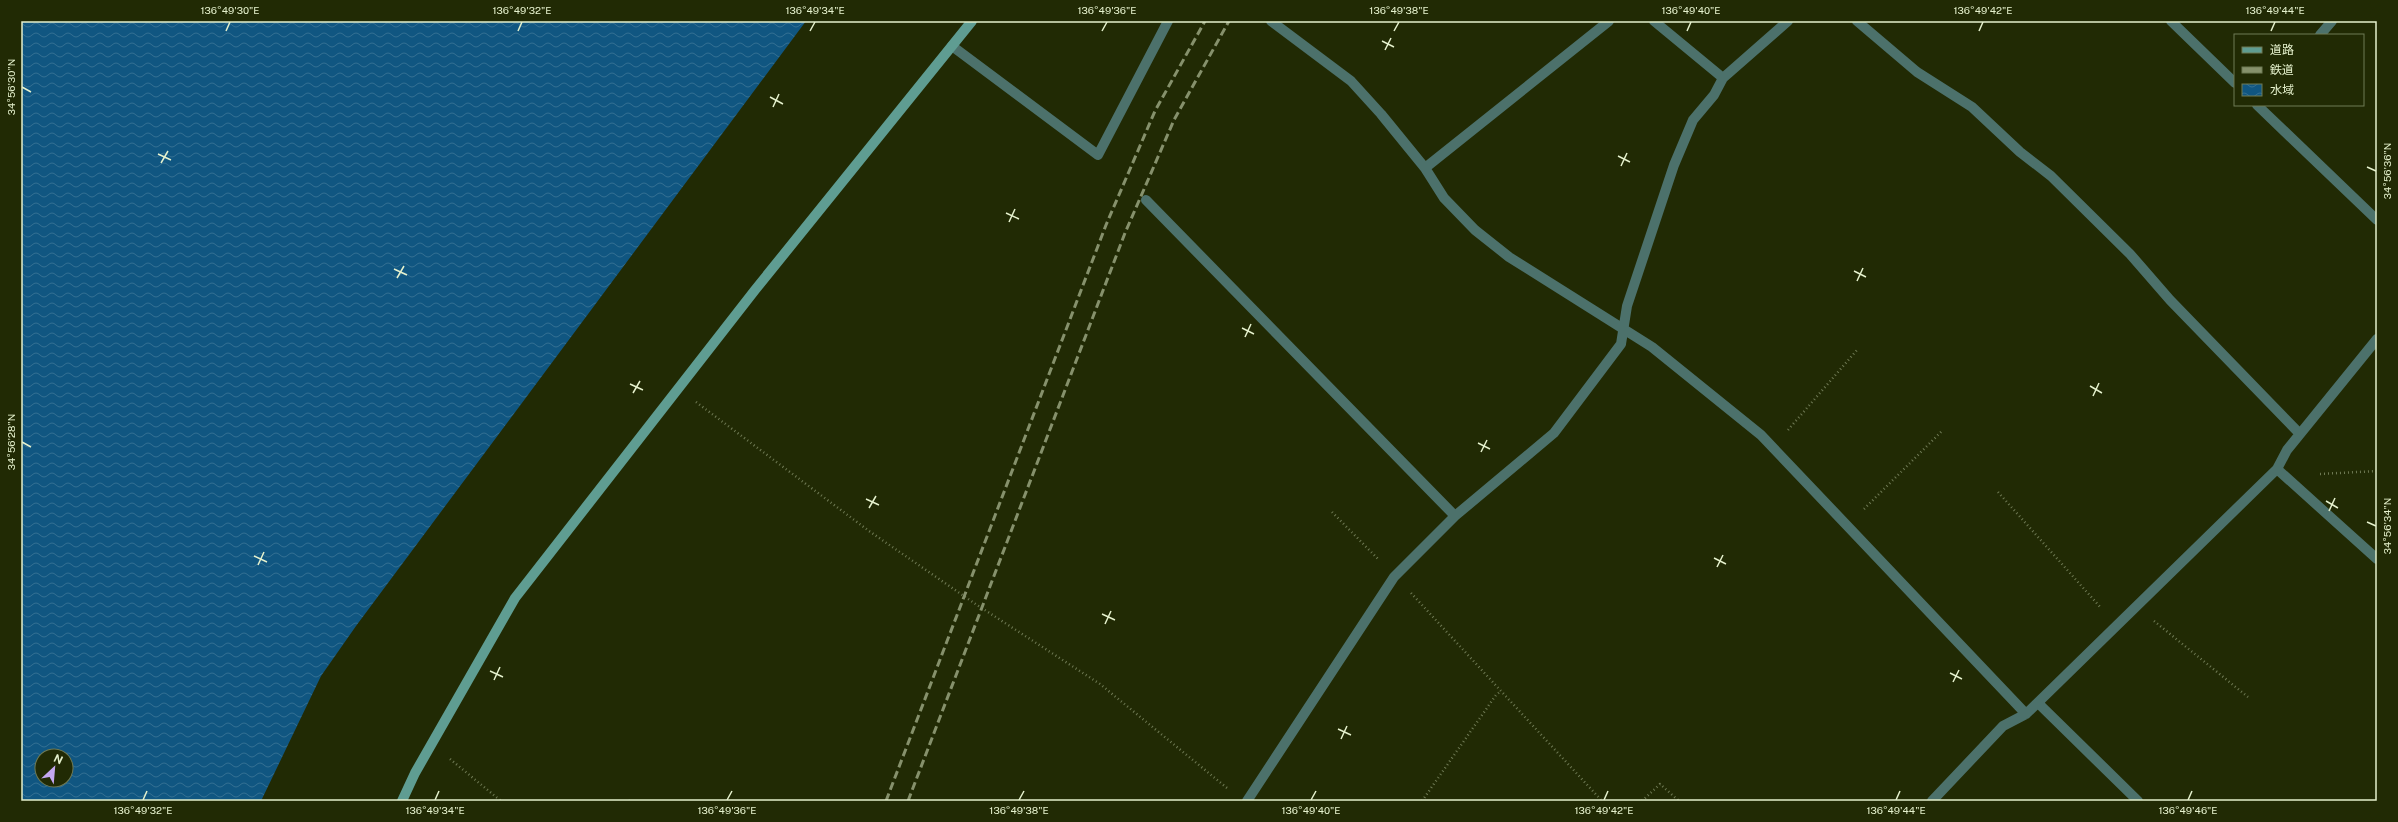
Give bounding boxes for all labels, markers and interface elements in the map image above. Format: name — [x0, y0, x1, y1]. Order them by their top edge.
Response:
text: 136°49'30"E — [201, 4, 260, 16]
text: 136°49'32"E — [493, 4, 551, 16]
text: 136°49'34"E — [785, 4, 845, 16]
text: 136°49'36"E — [1077, 4, 1137, 16]
text: 136°49'38"E — [1369, 4, 1429, 16]
text: 136°49'40"E — [1661, 4, 1721, 16]
text: 136°49'42"E — [1954, 4, 2012, 16]
text: 136°49'44"E — [2245, 4, 2305, 16]
legend — [2234, 34, 2364, 106]
text: 道路 — [2270, 43, 2294, 57]
text: 34°56'30"N — [5, 59, 17, 115]
text: 鉄道 — [2270, 63, 2294, 77]
text: 水域 — [2270, 83, 2294, 97]
text: 34°56'36"N — [2381, 143, 2393, 199]
text: 34°56'28"N — [5, 414, 17, 470]
text: 34°56'34"N — [2381, 498, 2393, 554]
north arrow — [34, 748, 74, 788]
text: N — [52, 752, 65, 766]
text: 136°49'32"E — [114, 804, 172, 816]
text: 136°49'34"E — [405, 804, 465, 816]
text: 136°49'36"E — [697, 804, 757, 816]
text: 136°49'38"E — [989, 804, 1049, 816]
text: 136°49'40"E — [1281, 804, 1341, 816]
text: 136°49'42"E — [1575, 804, 1633, 816]
text: 136°49'44"E — [1866, 804, 1926, 816]
text: 136°49'46"E — [2158, 804, 2218, 816]

